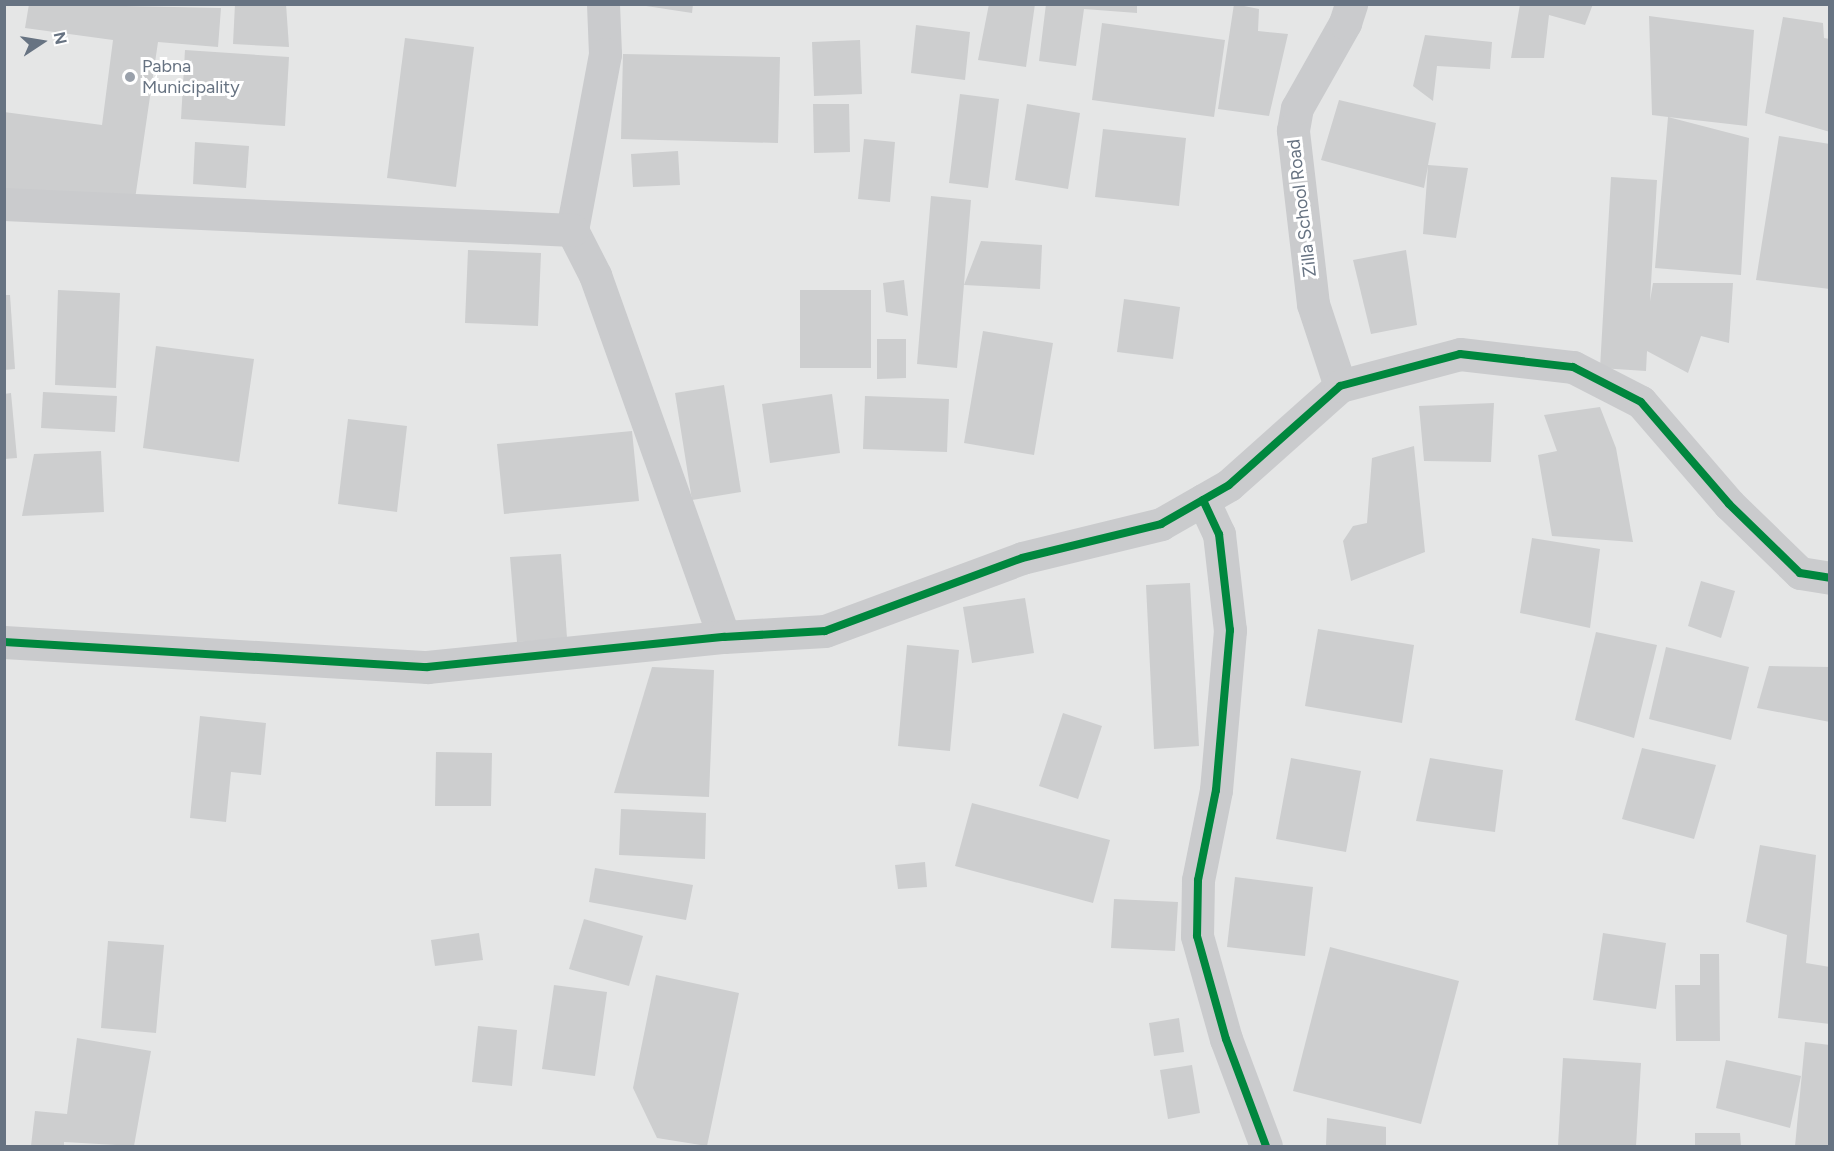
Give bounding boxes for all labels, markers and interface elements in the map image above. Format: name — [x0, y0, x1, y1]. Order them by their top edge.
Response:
north arrow — [12, 12, 72, 72]
text: N — [50, 30, 71, 46]
place label: Pabna Municipality — [142, 56, 240, 98]
marker: Pabna Municipality — [123, 70, 137, 84]
street label: Zilla School Road — [1283, 138, 1321, 278]

